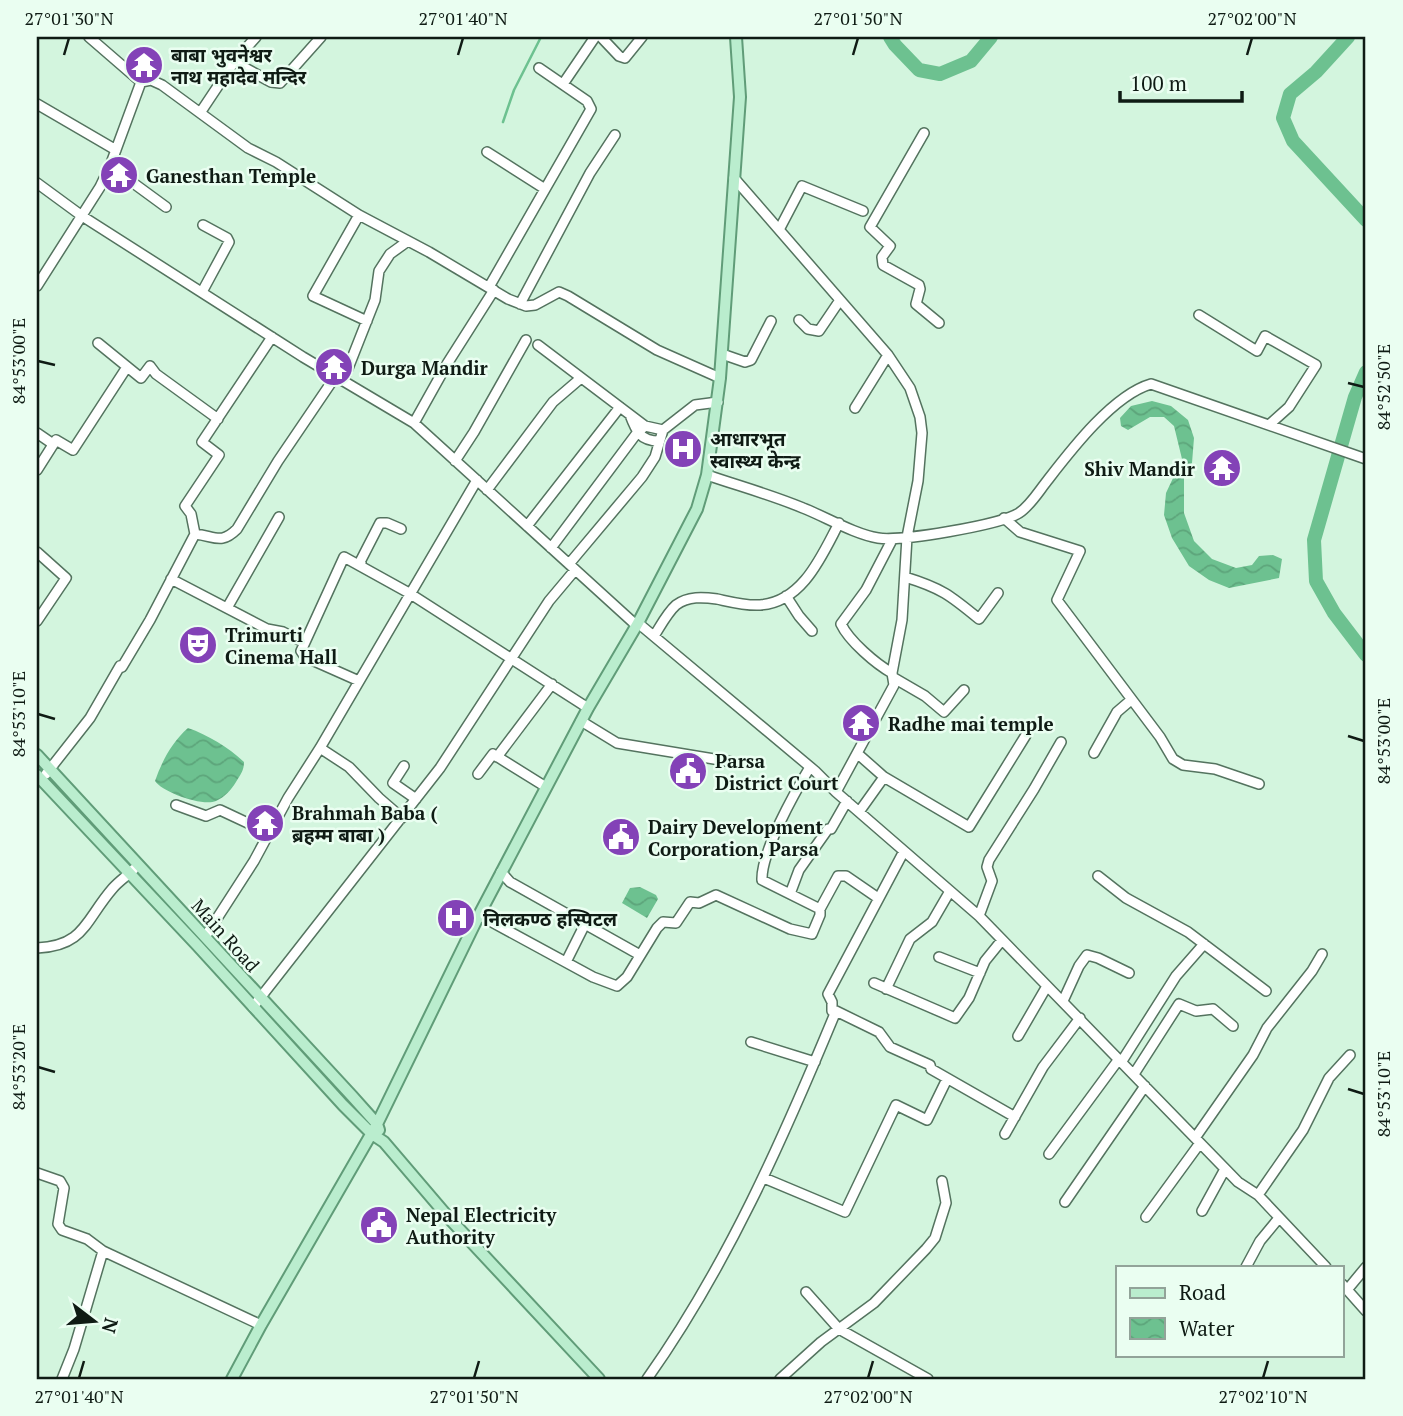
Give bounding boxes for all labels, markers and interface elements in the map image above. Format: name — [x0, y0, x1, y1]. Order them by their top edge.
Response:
text: 27°01'30"N — [24, 6, 114, 30]
text: 27°01'40"N — [418, 6, 508, 30]
text: 27°01'50"N — [813, 6, 903, 30]
text: 27°02'00"N — [1207, 6, 1297, 30]
place label: बाबा भुवनेश्वर नाथ महादेव मन्दिर — [171, 42, 307, 89]
temple icon: बाबा भुवनेश्वर नाथ महादेव मन्दिर — [123, 44, 165, 86]
scale bar — [1120, 60, 1242, 104]
text: 100 m — [1130, 69, 1187, 97]
temple icon: Ganesthan Temple — [98, 154, 140, 196]
place label: Ganesthan Temple — [146, 163, 316, 188]
text: 84°53'00"E — [6, 318, 30, 404]
text: 84°52'50"E — [1371, 344, 1395, 430]
temple icon: Durga Mandir — [313, 346, 355, 388]
place label: Durga Mandir — [361, 355, 489, 380]
place label: आधारभूत स्वास्थ्य केन्द्र — [710, 426, 801, 473]
hospital icon: आधारभूत स्वास्थ्य केन्द्र — [662, 428, 704, 470]
temple icon: Shiv Mandir — [1201, 447, 1243, 489]
place label: Shiv Mandir — [1084, 456, 1196, 481]
place label: Trimurti Cinema Hall — [225, 622, 337, 669]
theatre icon: Trimurti Cinema Hall — [177, 624, 219, 666]
text: 84°53'10"E — [6, 671, 30, 757]
text: 84°53'00"E — [1371, 698, 1395, 784]
temple icon: Radhe mai temple — [840, 702, 882, 744]
place label: Radhe mai temple — [888, 711, 1054, 736]
place label: Parsa District Court — [715, 748, 839, 795]
public building icon: Parsa District Court — [667, 750, 709, 792]
place label: Brahmah Baba ( ब्रहम्म बाबा ) — [292, 800, 438, 847]
temple icon: Brahmah Baba ( ब्रहम्म बाबा ) — [244, 802, 286, 844]
place label: Dairy Development Corporation, Parsa — [648, 814, 824, 861]
public building icon: Dairy Development Corporation, Parsa — [600, 816, 642, 858]
street label: Main Road — [187, 893, 266, 977]
hospital icon: निलकण्ठ हस्पिटल — [435, 897, 477, 939]
place label: निलकण्ठ हस्पिटल — [483, 906, 618, 931]
text: 84°53'20"E — [6, 1024, 30, 1110]
text: 84°53'10"E — [1371, 1051, 1395, 1137]
place label: Nepal Electricity Authority — [406, 1202, 557, 1249]
public building icon: Nepal Electricity Authority — [358, 1204, 400, 1246]
legend — [1116, 1266, 1344, 1356]
text: Road — [1179, 1278, 1226, 1306]
north arrow — [60, 1286, 130, 1356]
text: Water — [1179, 1314, 1234, 1342]
text: N — [97, 1315, 125, 1337]
text: 27°01'40"N — [34, 1384, 124, 1408]
text: 27°01'50"N — [429, 1384, 519, 1408]
text: 27°02'00"N — [823, 1384, 913, 1408]
text: 27°02'10"N — [1218, 1384, 1308, 1408]

